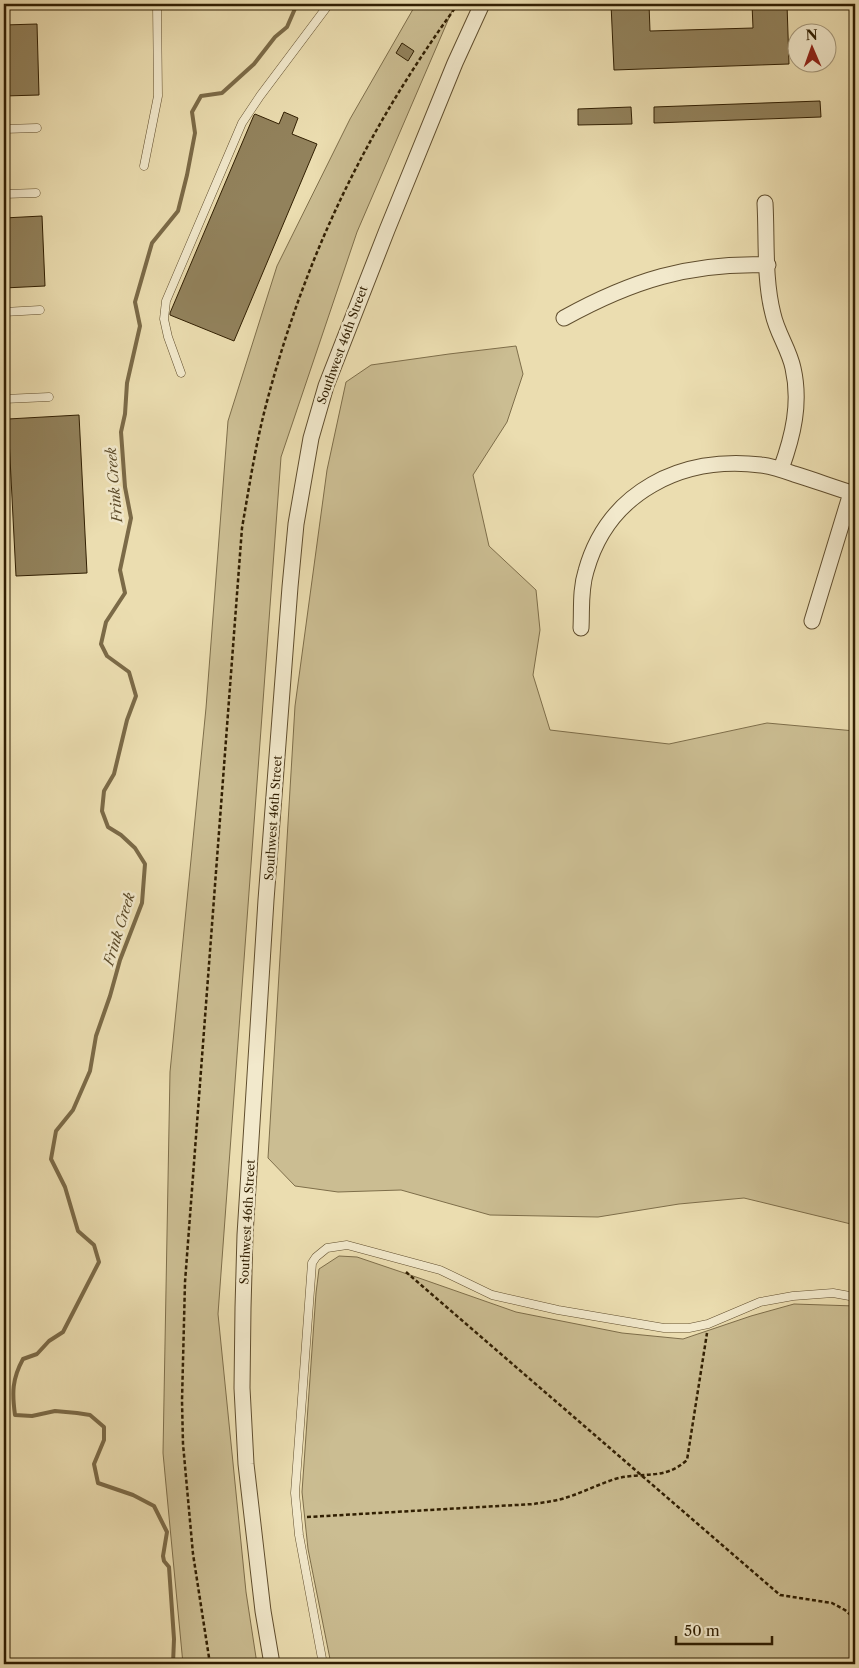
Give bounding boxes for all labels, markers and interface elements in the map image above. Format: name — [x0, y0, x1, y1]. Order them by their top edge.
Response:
north arrow — [786, 22, 836, 72]
text: N — [805, 26, 818, 44]
street label: Southwest 46th Street — [314, 283, 371, 406]
water label: Frink Creek — [102, 446, 126, 524]
street label: Southwest 46th Street — [261, 754, 285, 881]
water label: Frink Creek — [99, 890, 139, 969]
street label: Southwest 46th Street — [236, 1158, 258, 1285]
scale bar — [676, 1613, 773, 1645]
text: 50 m — [684, 1621, 720, 1640]

